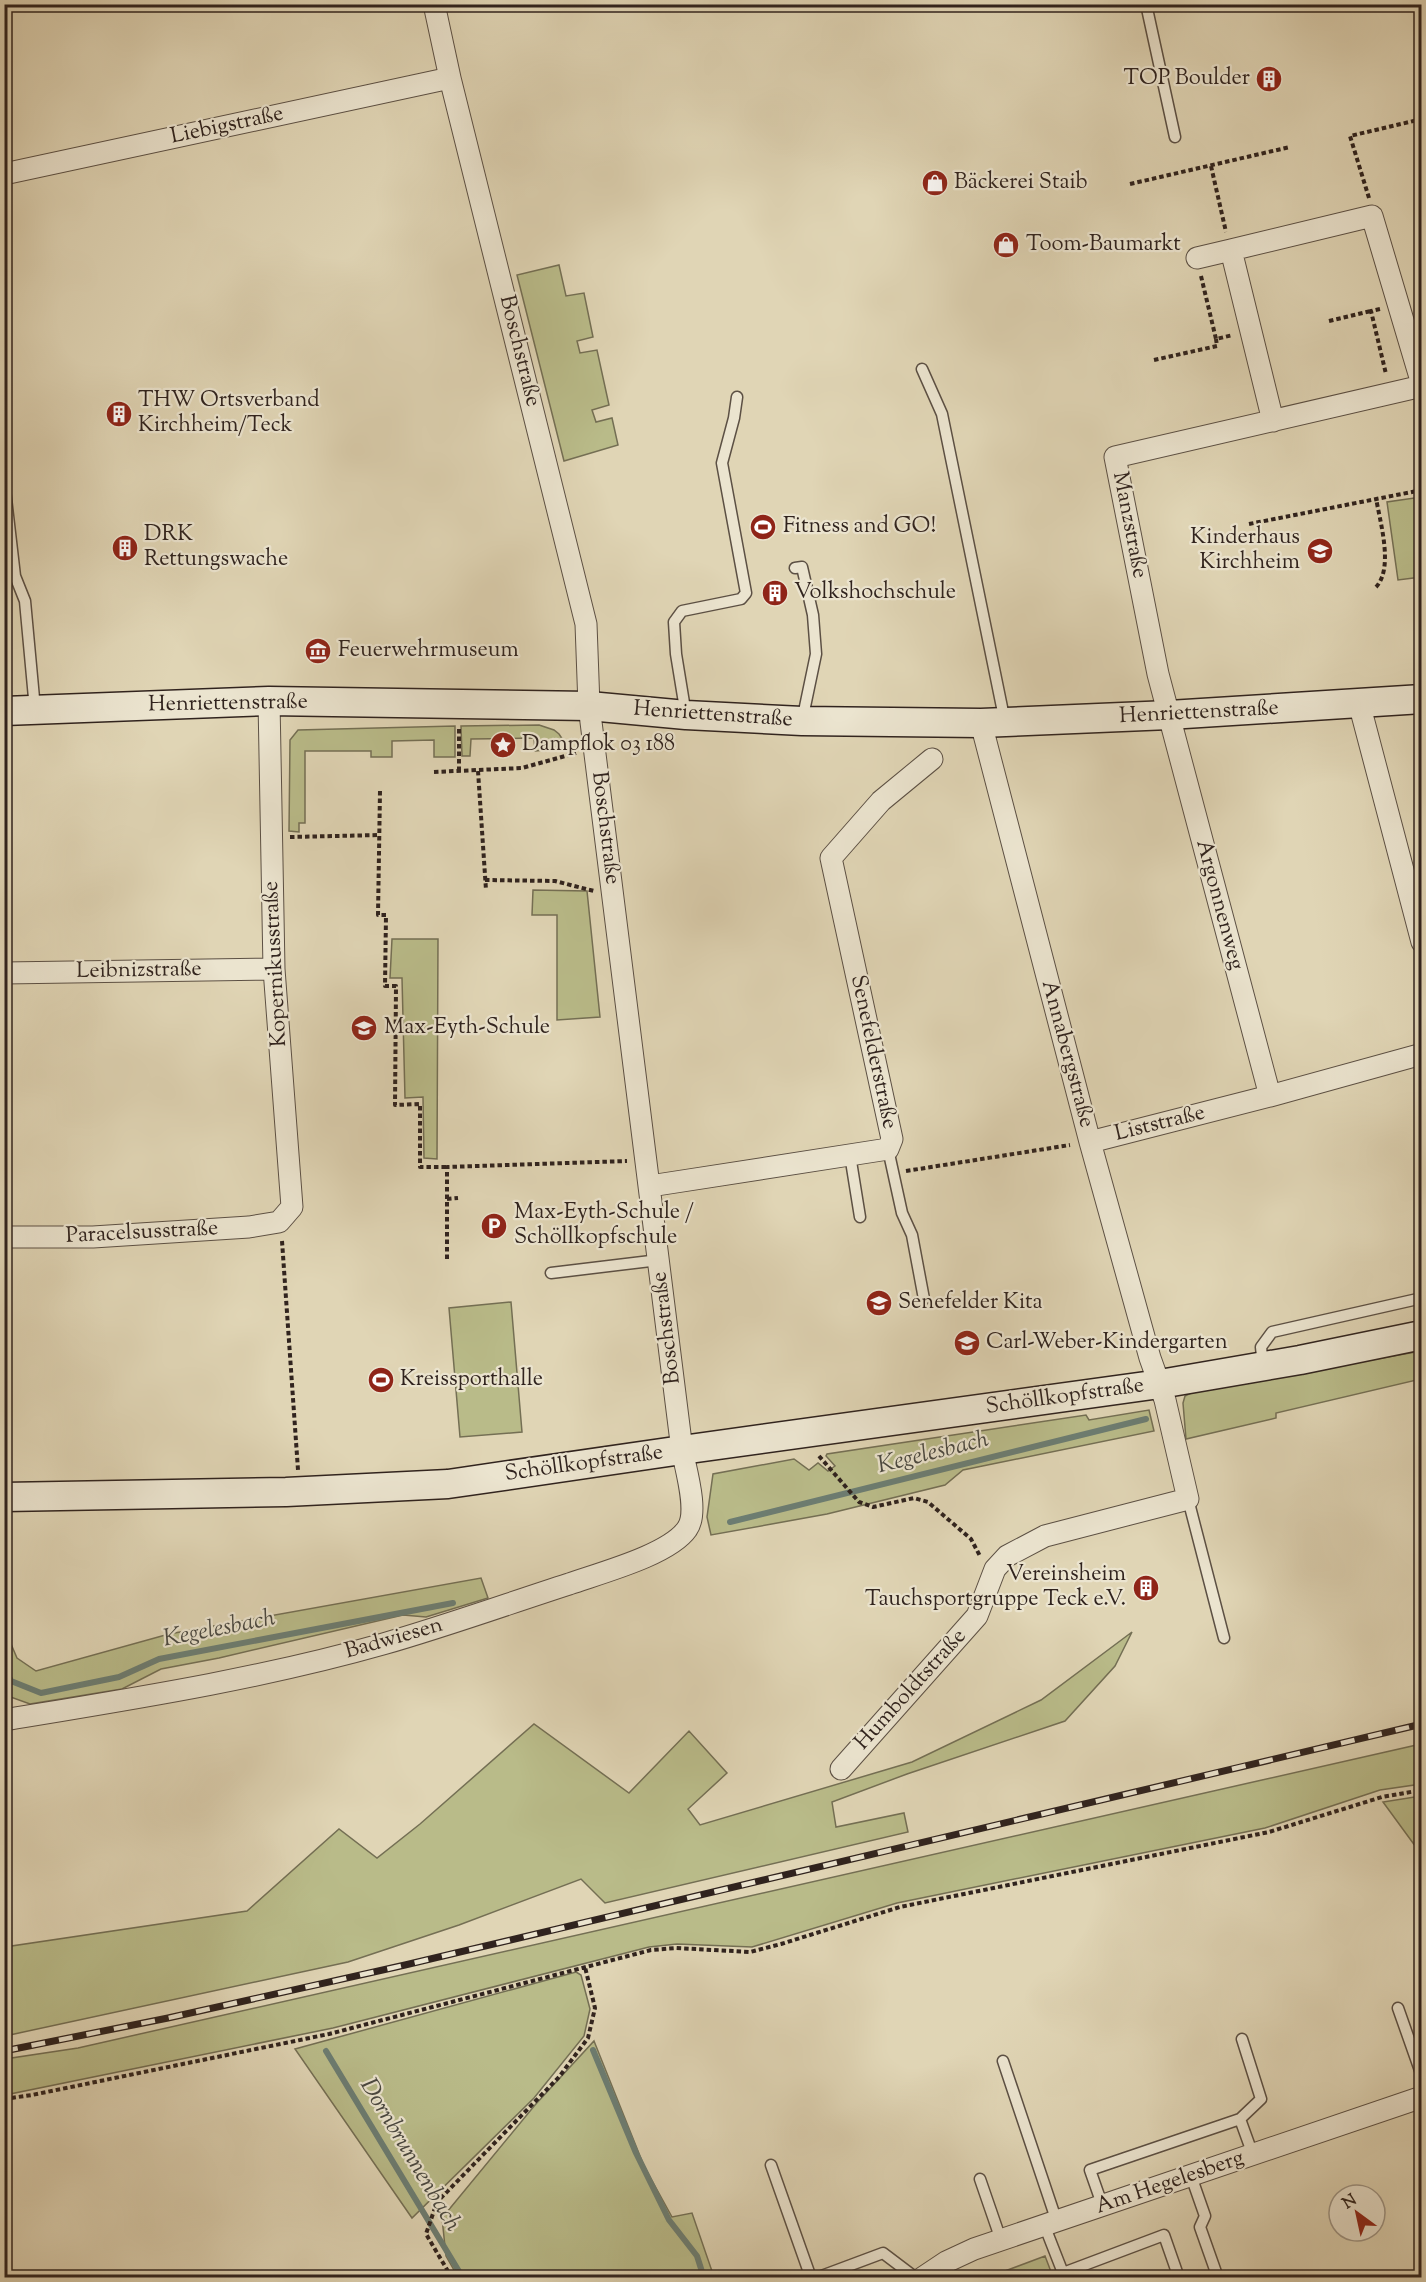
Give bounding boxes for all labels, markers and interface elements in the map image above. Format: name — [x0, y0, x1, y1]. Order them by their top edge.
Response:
place label: TOP Boulder — [1123, 63, 1250, 95]
building icon: TOP Boulder — [1254, 64, 1284, 94]
street label: Liebigstraße — [168, 98, 286, 154]
place label: Bäckerei Staib — [954, 167, 1088, 199]
shop icon: Bäckerei Staib — [920, 168, 950, 198]
place label: Toom-Baumarkt — [1026, 229, 1181, 261]
shop icon: Toom-Baumarkt — [991, 230, 1021, 260]
street label: Boschstraße — [490, 292, 548, 410]
place label: THW Ortsverband Kirchheim/Teck — [138, 385, 320, 442]
building icon: THW Ortsverband Kirchheim/Teck — [104, 399, 134, 429]
street label: Manzstraße — [1103, 469, 1155, 581]
place label: Fitness and GO! — [783, 511, 936, 543]
sports icon: Fitness and GO! — [748, 512, 778, 542]
place label: DRK Rettungswache — [144, 519, 288, 576]
place label: Kinderhaus Kirchheim — [1190, 522, 1300, 579]
building icon: DRK Rettungswache — [110, 533, 140, 563]
school or university icon: Kinderhaus Kirchheim — [1305, 536, 1335, 566]
place label: Volkshochschule — [794, 577, 956, 609]
building icon: Volkshochschule — [760, 578, 790, 608]
place label: Feuerwehrmuseum — [338, 635, 519, 667]
museum icon: Feuerwehrmuseum — [303, 636, 333, 666]
street label: Henriettenstraße — [148, 687, 308, 721]
street label: Henriettenstraße — [632, 693, 794, 737]
street label: Henriettenstraße — [1118, 693, 1280, 733]
place label: Dampflok 03 188 — [522, 729, 675, 761]
place icon: Dampflok 03 188 — [488, 730, 518, 760]
street label: Boschstraße — [582, 770, 628, 886]
street label: Argonnenweg — [1186, 836, 1252, 974]
street label: Kopernikusstraße — [256, 880, 296, 1048]
street label: Leibnizstraße — [76, 954, 202, 988]
street label: Senefelderstraße — [841, 972, 905, 1132]
street label: Annabergstraße — [1032, 977, 1102, 1131]
place label: Max-Eyth-Schule — [384, 1012, 550, 1044]
school or university icon: Max-Eyth-Schule — [349, 1013, 379, 1043]
street label: Liststraße — [1111, 1097, 1209, 1151]
place label: Max-Eyth-Schule / Schöllkopfschule — [514, 1197, 694, 1254]
parking icon: Max-Eyth-Schule / Schöllkopfschule — [479, 1211, 509, 1241]
street label: Paracelsusstraße — [65, 1213, 219, 1253]
street label: Boschstraße — [644, 1270, 690, 1386]
place label: Senefelder Kita — [898, 1287, 1043, 1319]
school or university icon: Senefelder Kita — [864, 1288, 894, 1318]
place label: Carl-Weber-Kindergarten — [986, 1327, 1228, 1359]
school or university icon: Carl-Weber-Kindergarten — [952, 1328, 982, 1358]
place label: Kreissporthalle — [400, 1364, 543, 1396]
sports icon: Kreissporthalle — [366, 1365, 396, 1395]
street label: Schöllkopfstraße — [984, 1370, 1146, 1424]
water label: Kegelesbach — [874, 1423, 993, 1483]
street label: Schöllkopfstraße — [503, 1437, 665, 1491]
place label: Vereinsheim Tauchsportgruppe Teck e.V. — [865, 1559, 1126, 1616]
building icon: Vereinsheim Tauchsportgruppe Teck e.V. — [1131, 1573, 1161, 1603]
water label: Kegelesbach — [160, 1601, 278, 1657]
street label: Badwiesen — [341, 1610, 447, 1668]
street label: Humboldtstraße — [848, 1622, 974, 1758]
water label: Dornbrunnenbach — [351, 2072, 469, 2238]
street label: Am Hegelesberg — [1091, 2143, 1249, 2223]
north arrow — [1327, 2183, 1387, 2243]
text: N — [1339, 2189, 1362, 2216]

